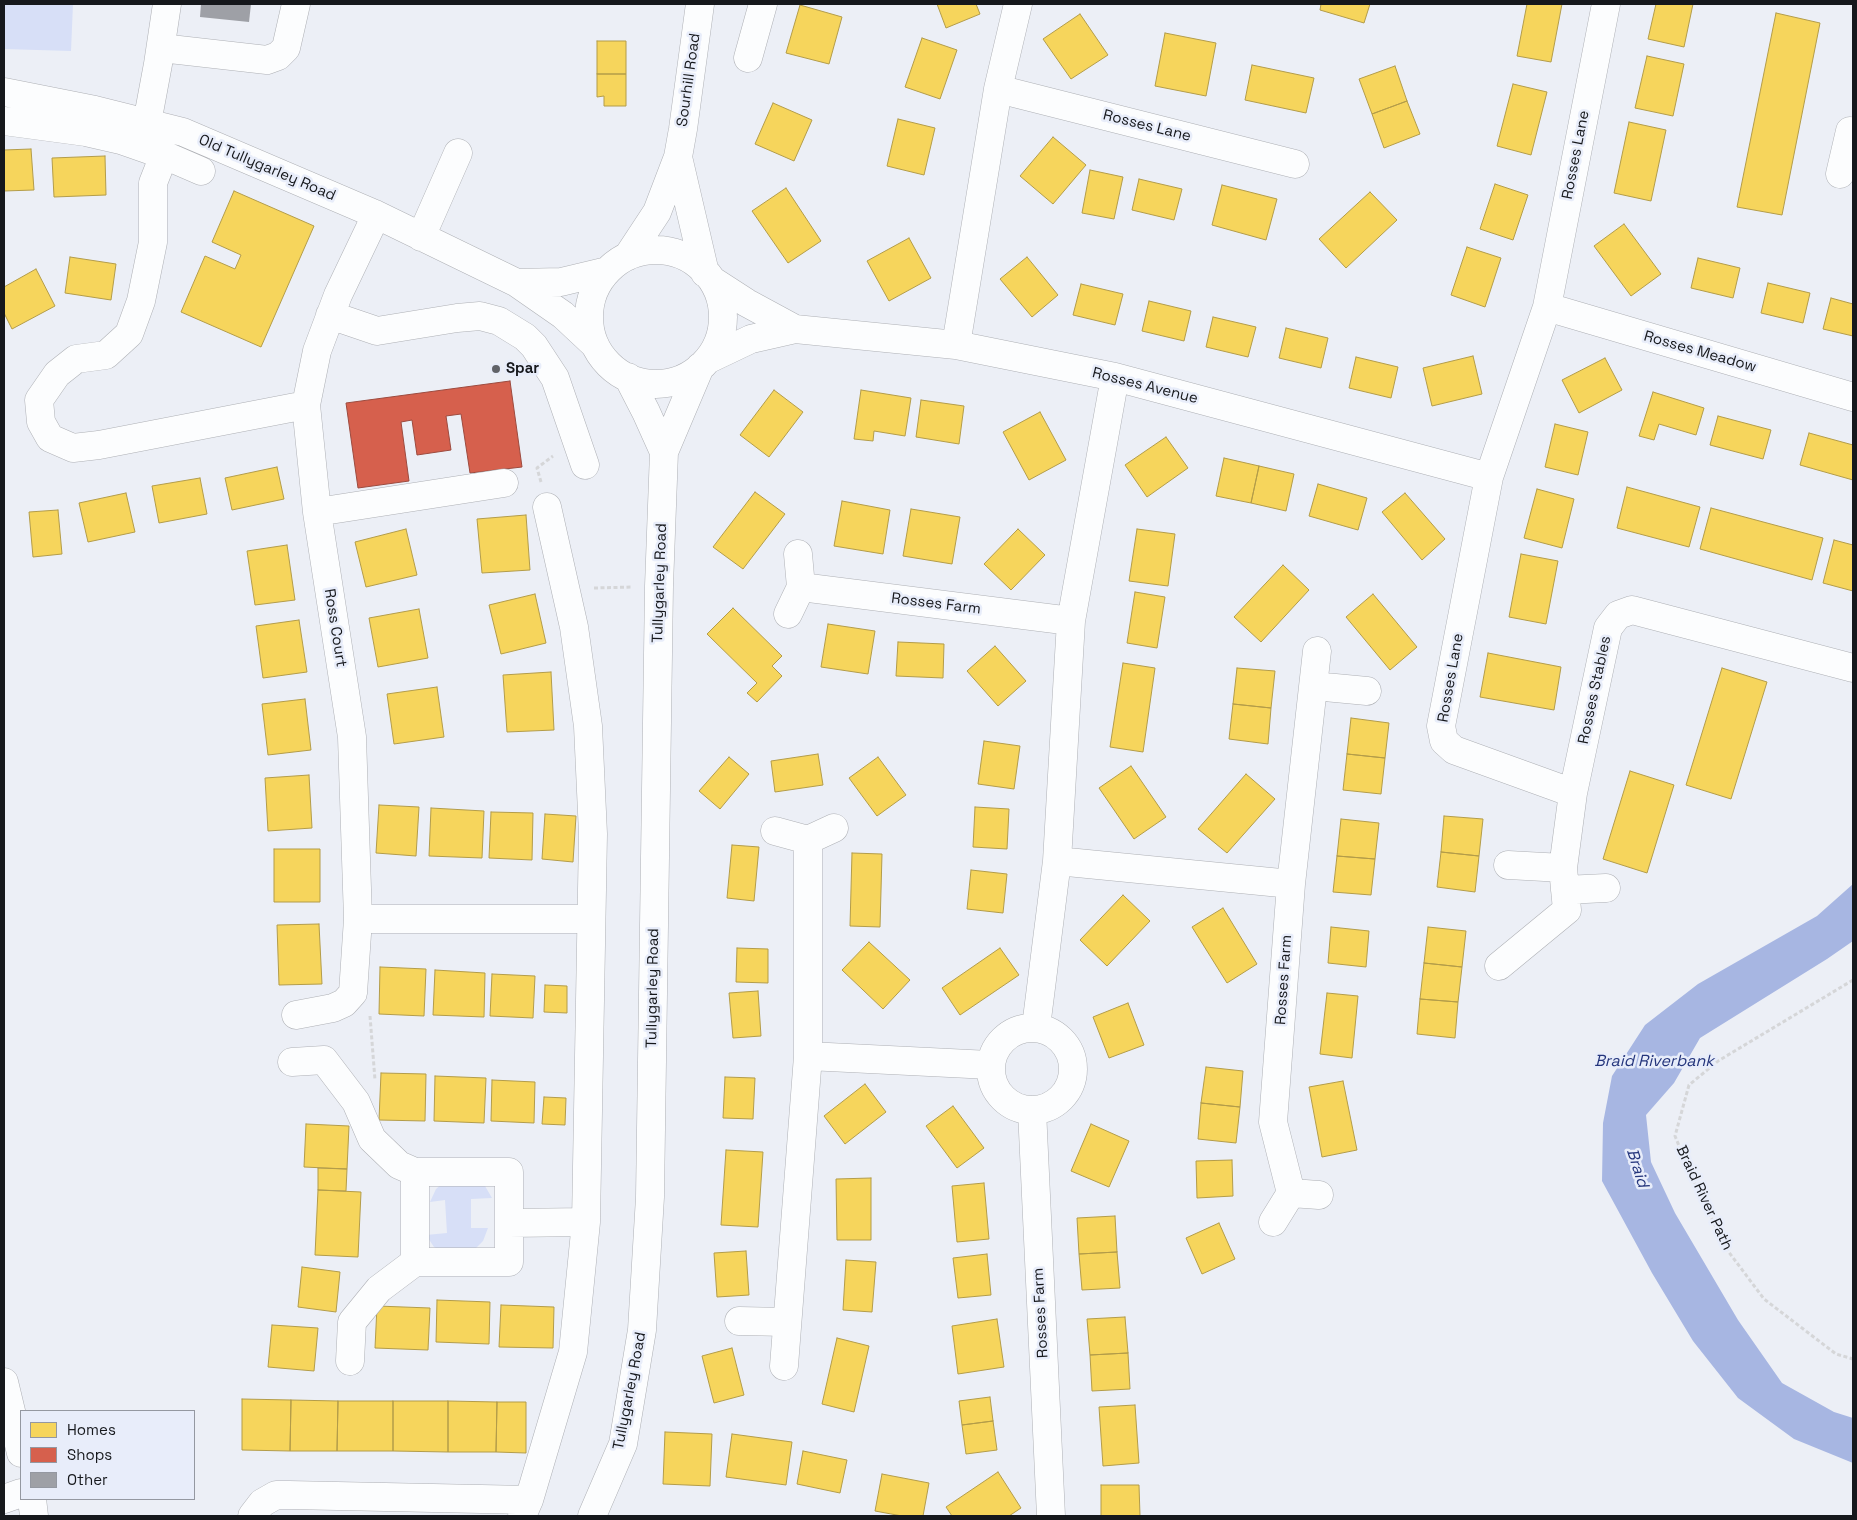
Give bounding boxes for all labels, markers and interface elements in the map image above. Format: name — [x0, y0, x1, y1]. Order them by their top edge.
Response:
street label: Sourhill Road — [674, 32, 704, 128]
street label: Rosses Lane — [1101, 106, 1193, 146]
street label: Rosses Lane — [1559, 109, 1593, 201]
street label: Old Tullygarley Road — [196, 131, 338, 205]
street label: Rosses Meadow — [1642, 327, 1758, 377]
place label: Spar — [506, 360, 539, 378]
marker: Spar — [490, 363, 502, 375]
street label: Rosses Avenue — [1090, 364, 1200, 408]
street label: Tullygarley Road — [649, 523, 671, 643]
street label: Ross Court — [320, 588, 350, 668]
street label: Rosses Farm — [890, 590, 982, 618]
street label: Rosses Lane — [1434, 632, 1468, 724]
street label: Rosses Stables — [1575, 634, 1615, 746]
street label: Tullygarley Road — [643, 928, 663, 1048]
street label: Rosses Farm — [1272, 934, 1296, 1026]
water label: Braid Riverbank — [1594, 1052, 1714, 1072]
street label: Braid River Path — [1672, 1143, 1736, 1253]
water label: Braid — [1622, 1146, 1652, 1190]
street label: Rosses Farm — [1030, 1267, 1052, 1359]
street label: Tullygarley Road — [610, 1331, 650, 1451]
legend — [20, 1410, 195, 1500]
text: Homes — [67, 1420, 116, 1439]
text: Shops — [67, 1445, 112, 1464]
text: Other — [67, 1470, 108, 1489]

